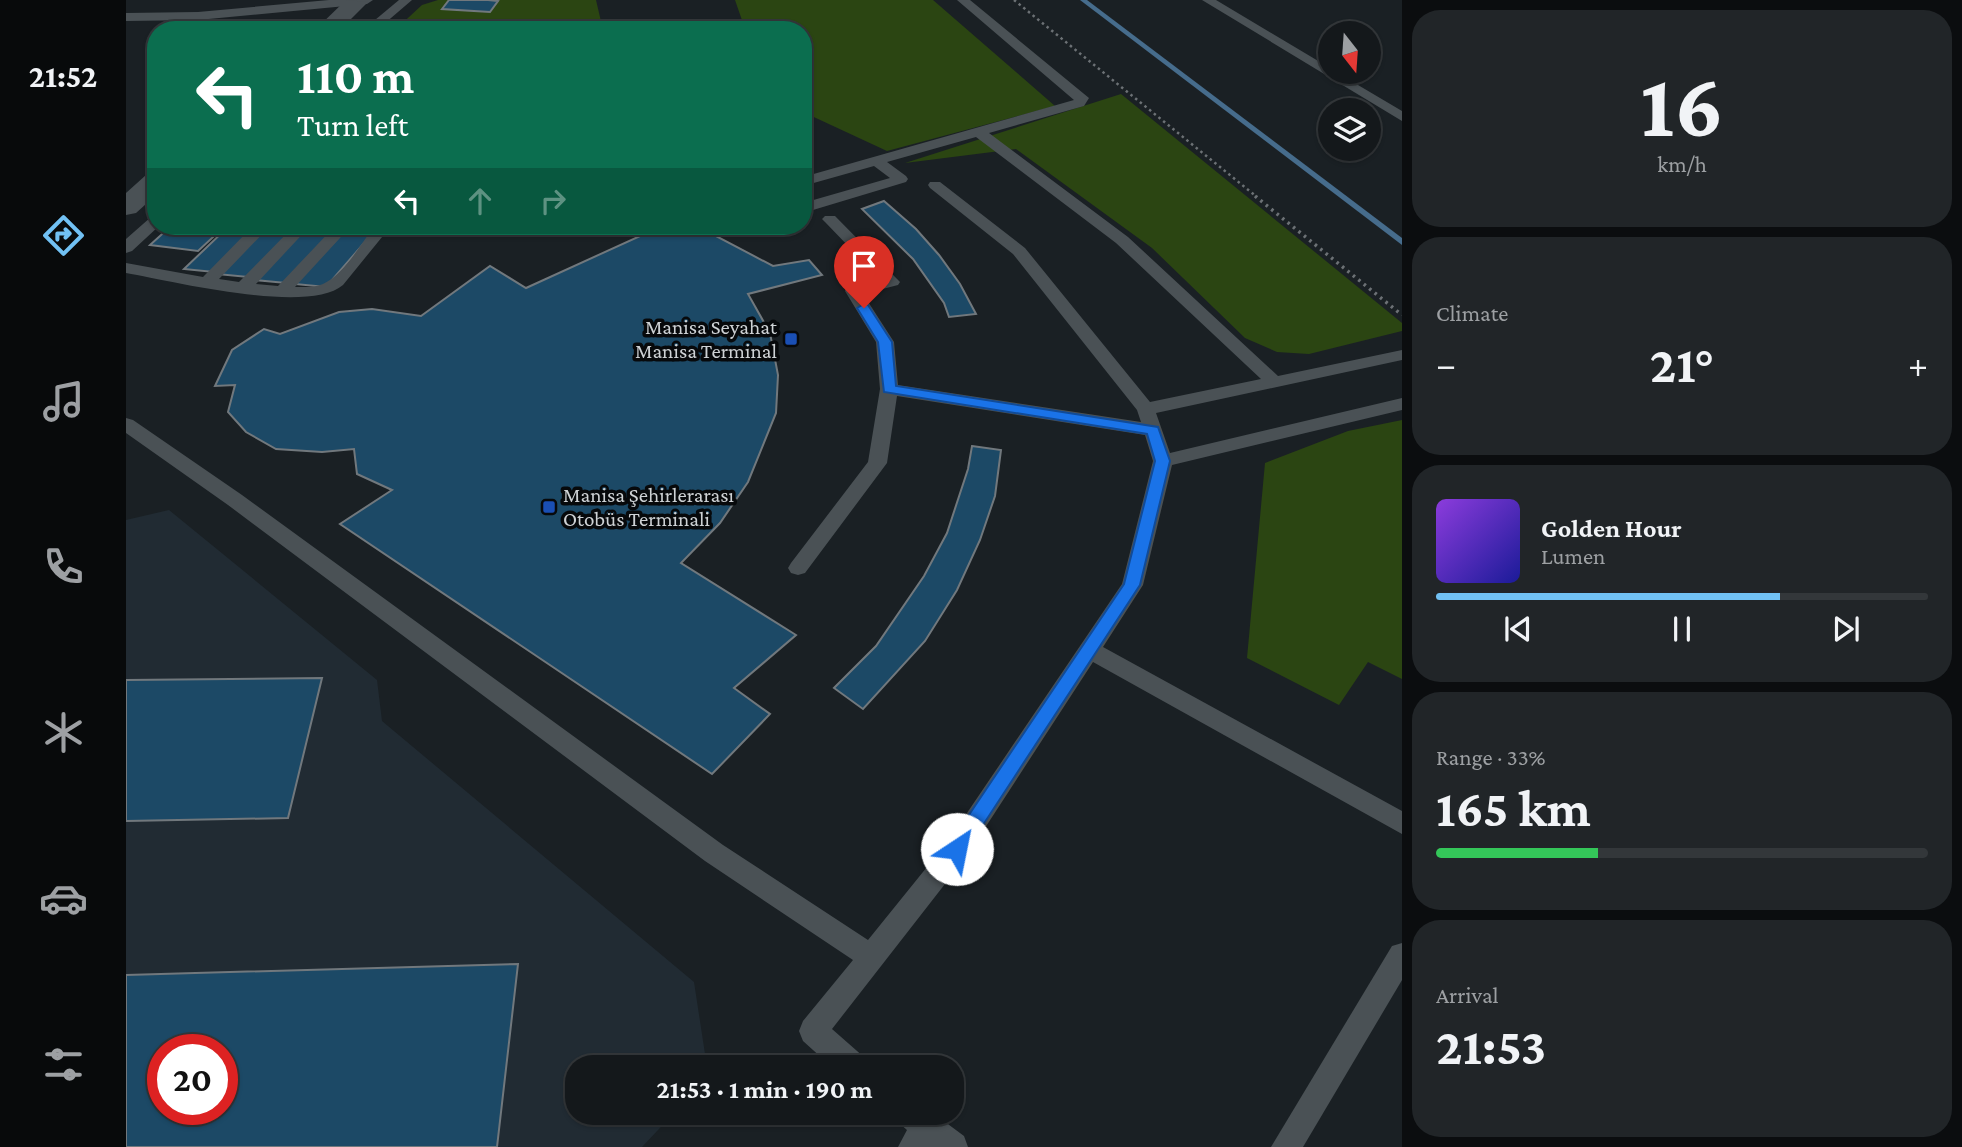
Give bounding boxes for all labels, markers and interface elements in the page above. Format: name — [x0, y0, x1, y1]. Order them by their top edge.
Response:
north arrow — [1318, 21, 1381, 84]
map controls — [1318, 21, 1381, 161]
icon: left — [182, 49, 273, 140]
text: 110 m — [297, 49, 414, 104]
text: 16 — [1640, 54, 1724, 156]
text: 21:52 — [29, 58, 97, 94]
button: layers — [1318, 98, 1381, 161]
text: Turn left — [297, 107, 408, 143]
text: km/h — [1657, 151, 1707, 177]
icon: left — [388, 182, 426, 220]
icon: ahead — [461, 182, 499, 220]
icon: right — [534, 182, 572, 220]
icon: directions — [39, 211, 88, 260]
pin — [834, 236, 894, 308]
icon: arrive — [845, 247, 883, 285]
text: Climate — [1436, 300, 1508, 326]
place label: Manisa Seyahat Manisa Terminal — [635, 315, 778, 363]
marker: Manisa Seyahat Manisa Terminal — [783, 331, 799, 347]
text: 21° — [1650, 335, 1714, 393]
text: − — [1436, 343, 1456, 385]
text: + — [1908, 343, 1928, 385]
icon: music — [39, 377, 88, 426]
place label: Manisa Şehirlerarası Otobüs Terminali — [563, 483, 735, 531]
marker: Manisa Şehirlerarası Otobüs Terminali — [541, 499, 557, 515]
text: Golden Hour — [1541, 514, 1682, 543]
icon: phone — [39, 542, 88, 591]
text: Lumen — [1541, 543, 1605, 569]
icon: previous — [1499, 610, 1537, 648]
icon: pause — [1663, 610, 1701, 648]
icon: next — [1827, 610, 1865, 648]
icon: climate — [39, 708, 88, 757]
text: Range · 33% — [1436, 744, 1546, 770]
text: 165 km — [1436, 779, 1591, 837]
position arrow — [920, 812, 994, 886]
icon: car — [39, 874, 88, 923]
text: Arrival — [1436, 982, 1499, 1008]
text: 21:53 — [1436, 1017, 1546, 1075]
speed limit sign: 20 — [147, 1034, 238, 1125]
icon: filters — [39, 1040, 88, 1089]
text: 21:53 · 1 min · 190 m — [656, 1075, 873, 1104]

